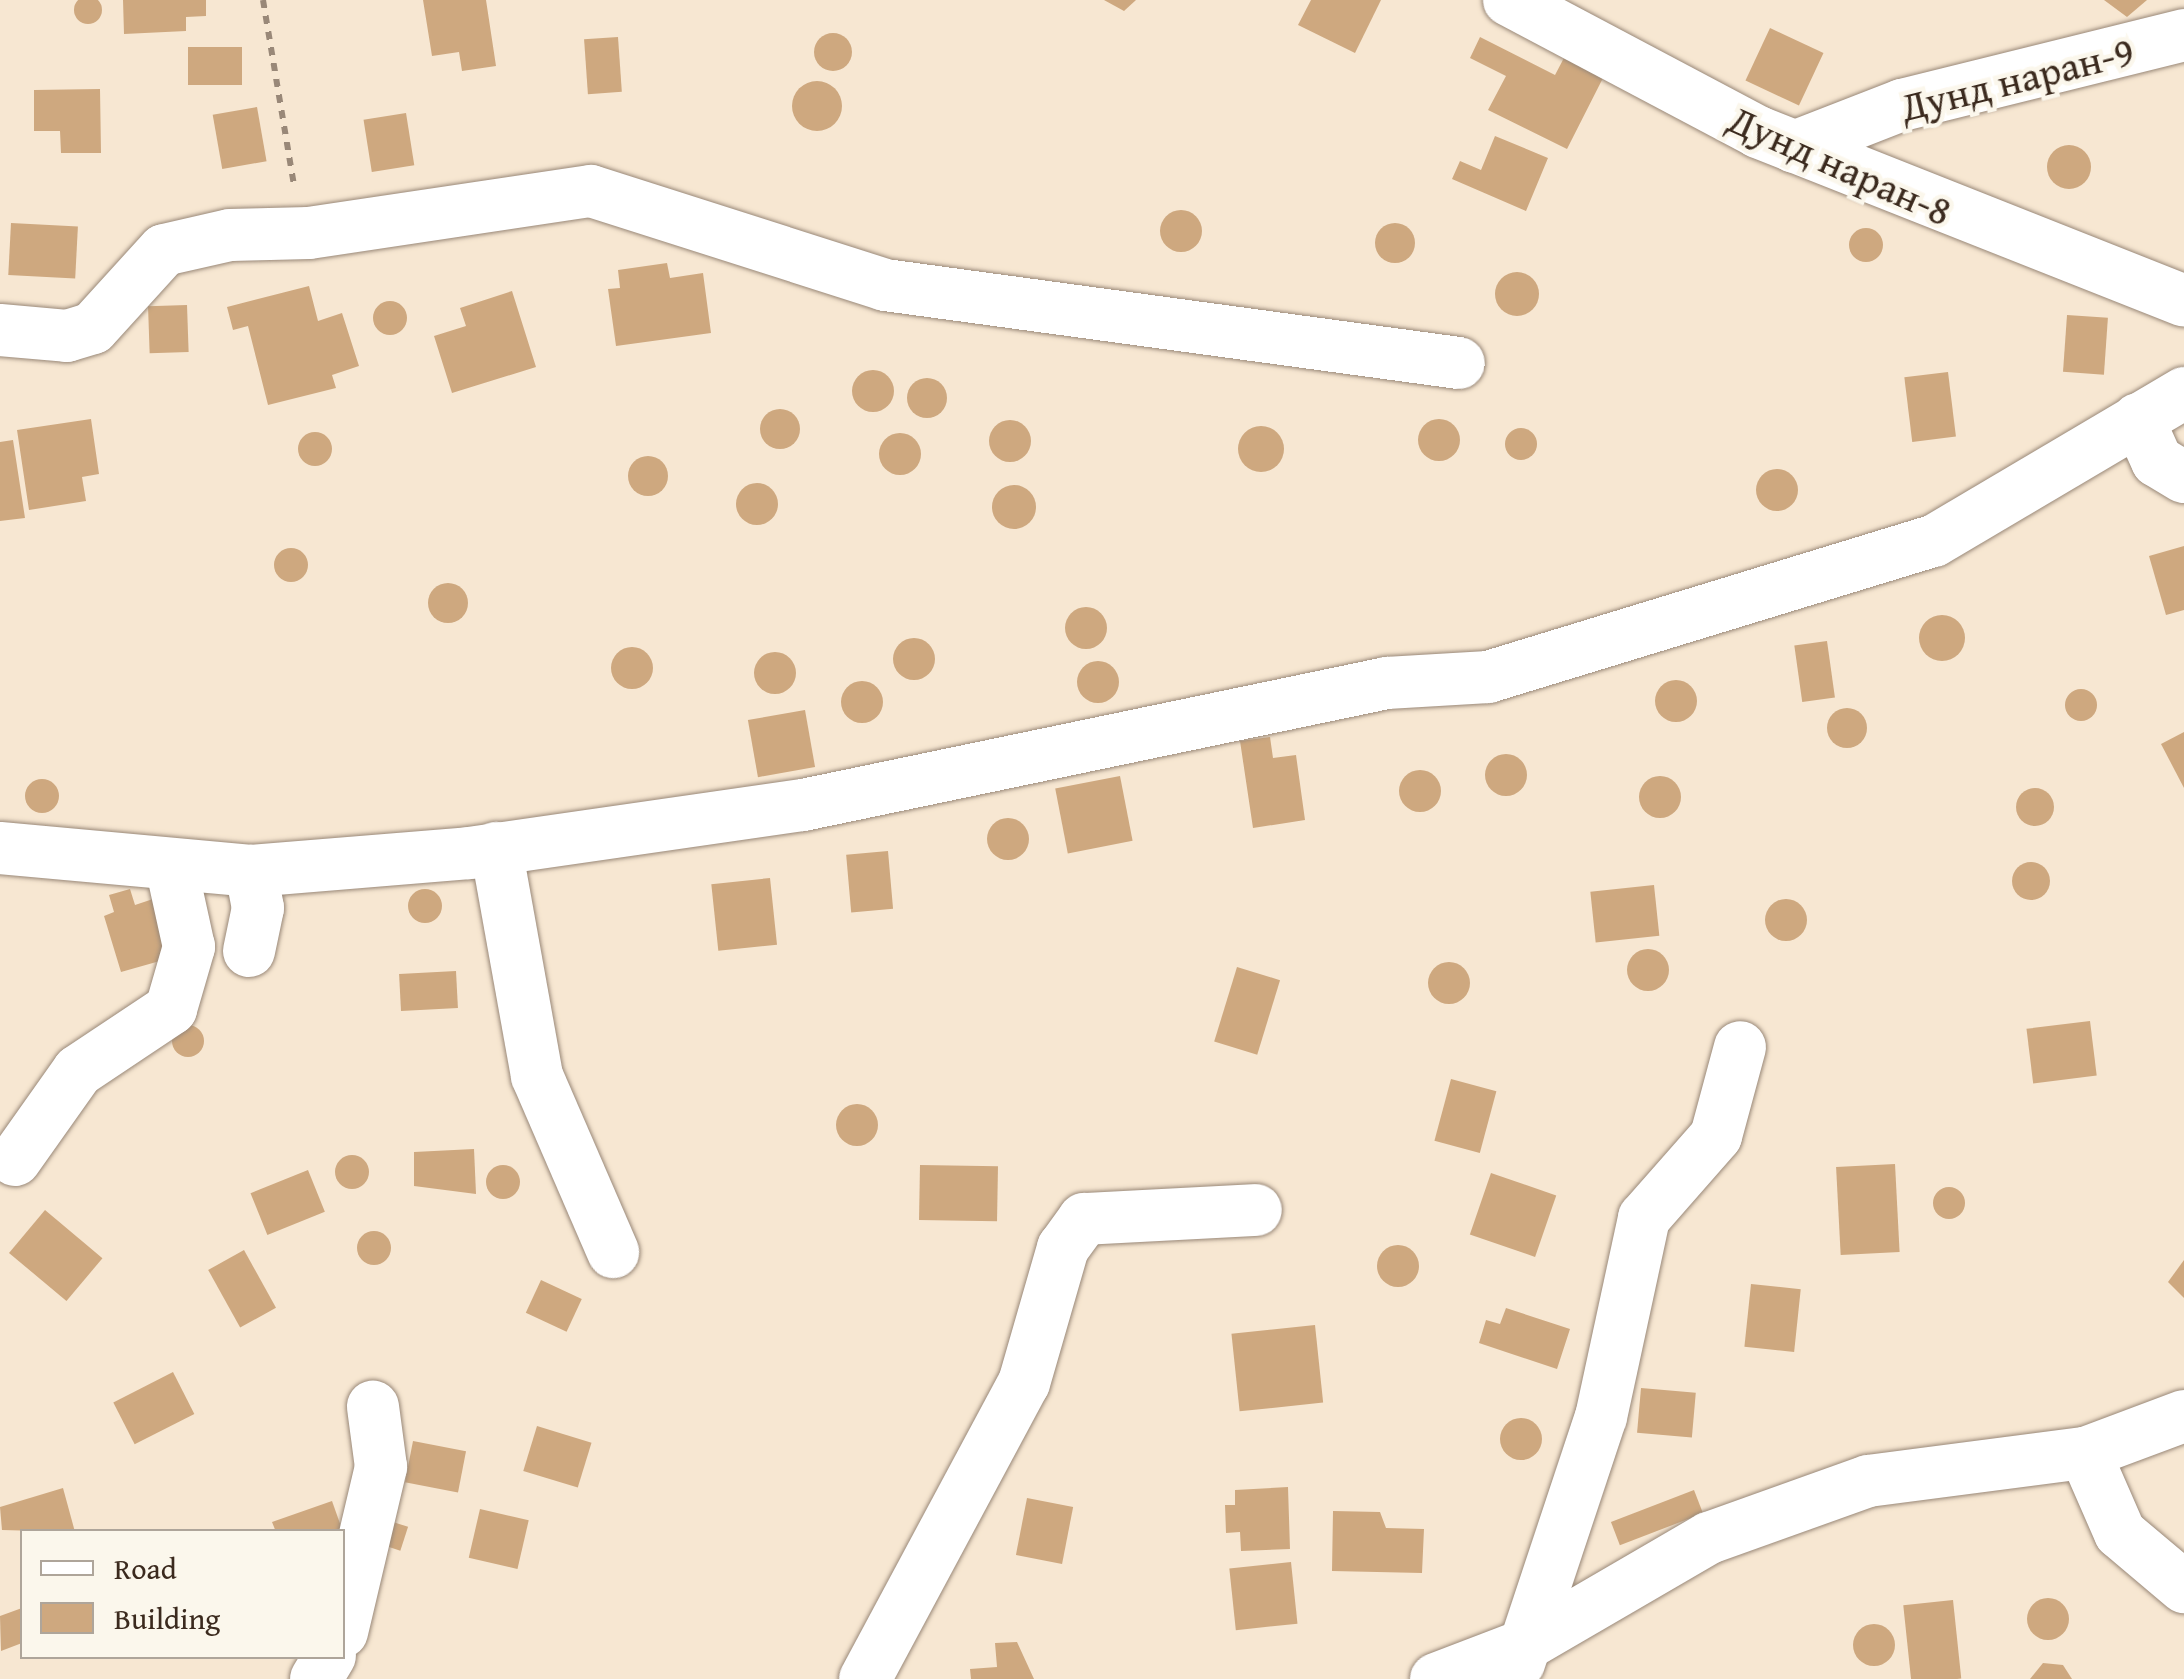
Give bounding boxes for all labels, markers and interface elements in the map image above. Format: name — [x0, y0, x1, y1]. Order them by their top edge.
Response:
street label: Дунд наран-9 — [1895, 27, 2139, 131]
street label: Дунд наран-8 — [1721, 95, 1959, 235]
legend — [20, 1529, 345, 1659]
text: Road — [114, 1546, 177, 1590]
text: Building — [114, 1596, 220, 1640]

